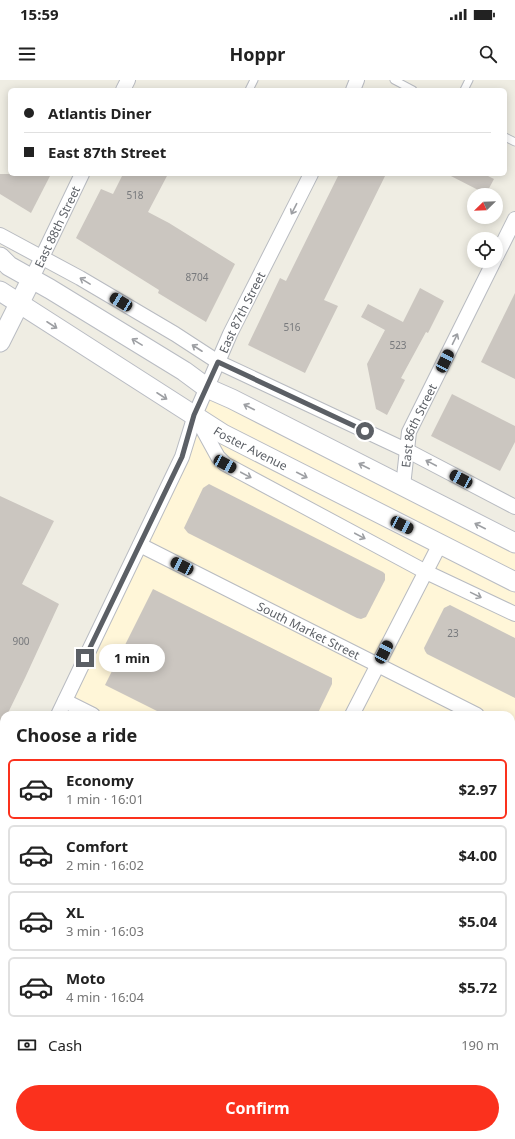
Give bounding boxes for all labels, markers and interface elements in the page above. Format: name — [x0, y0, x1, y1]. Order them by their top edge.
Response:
text: 15:59 — [20, 4, 59, 24]
text: Hoppr — [230, 42, 285, 66]
icon: menu — [16, 43, 38, 65]
icon: search — [477, 43, 499, 65]
text: Atlantis Diner — [48, 103, 151, 123]
text: East 87th Street — [48, 142, 166, 162]
street label: East 88th Street — [30, 182, 84, 270]
house number: 518 — [126, 188, 144, 202]
north arrow — [467, 188, 503, 224]
map controls — [467, 188, 503, 268]
one-way arrow — [289, 202, 297, 214]
button: locate — [467, 232, 503, 268]
street label: East 87th Street — [214, 268, 269, 356]
house number: 8704 — [186, 270, 209, 284]
one-way arrow — [79, 276, 91, 284]
car — [108, 291, 134, 313]
house number: 516 — [283, 320, 301, 334]
one-way arrow — [46, 322, 58, 330]
one-way arrow — [452, 333, 460, 345]
one-way arrow — [131, 337, 143, 345]
house number: 523 — [389, 338, 407, 352]
one-way arrow — [191, 344, 202, 352]
car — [434, 348, 456, 374]
street label: East 86th Street — [397, 380, 441, 468]
one-way arrow — [156, 392, 167, 400]
one-way arrow — [243, 403, 255, 410]
street label: Foster Avenue — [211, 422, 291, 474]
route start — [356, 422, 374, 440]
car — [212, 453, 238, 475]
one-way arrow — [425, 459, 437, 466]
one-way arrow — [359, 462, 371, 469]
car — [448, 468, 474, 490]
one-way arrow — [240, 471, 252, 479]
one-way arrow — [296, 471, 308, 479]
car — [389, 514, 415, 536]
one-way arrow — [474, 521, 486, 529]
one-way arrow — [354, 533, 366, 540]
car — [169, 555, 195, 577]
one-way arrow — [470, 592, 482, 599]
street label: South Market Street — [254, 597, 364, 663]
house number: 23 — [447, 626, 459, 640]
house number: 900 — [12, 634, 30, 648]
car — [373, 639, 395, 665]
callout: 1 min — [99, 644, 165, 672]
route end — [76, 649, 94, 667]
text: 1 min — [114, 649, 150, 667]
text: Choose a ride — [16, 723, 137, 747]
text: Economy — [66, 770, 134, 790]
icon: car — [18, 771, 54, 807]
text: $2.97 — [458, 779, 497, 799]
text: 1 min · 16:01 — [66, 790, 144, 808]
text: Comfort — [66, 836, 128, 856]
icon: car — [18, 837, 54, 873]
text: $4.00 — [458, 845, 497, 865]
text: 2 min · 16:02 — [66, 856, 144, 874]
text: XL — [66, 902, 84, 922]
icon: car — [18, 903, 54, 939]
text: $5.04 — [458, 911, 497, 931]
text: 3 min · 16:03 — [66, 922, 144, 940]
text: Moto — [66, 968, 105, 988]
icon: car — [18, 969, 54, 1005]
text: $5.72 — [458, 977, 497, 997]
text: 4 min · 16:04 — [66, 988, 144, 1006]
icon: cash — [16, 1034, 38, 1056]
text: Cash — [48, 1035, 82, 1055]
text: 190 m — [461, 1036, 499, 1054]
button: Confirm — [16, 1085, 499, 1131]

